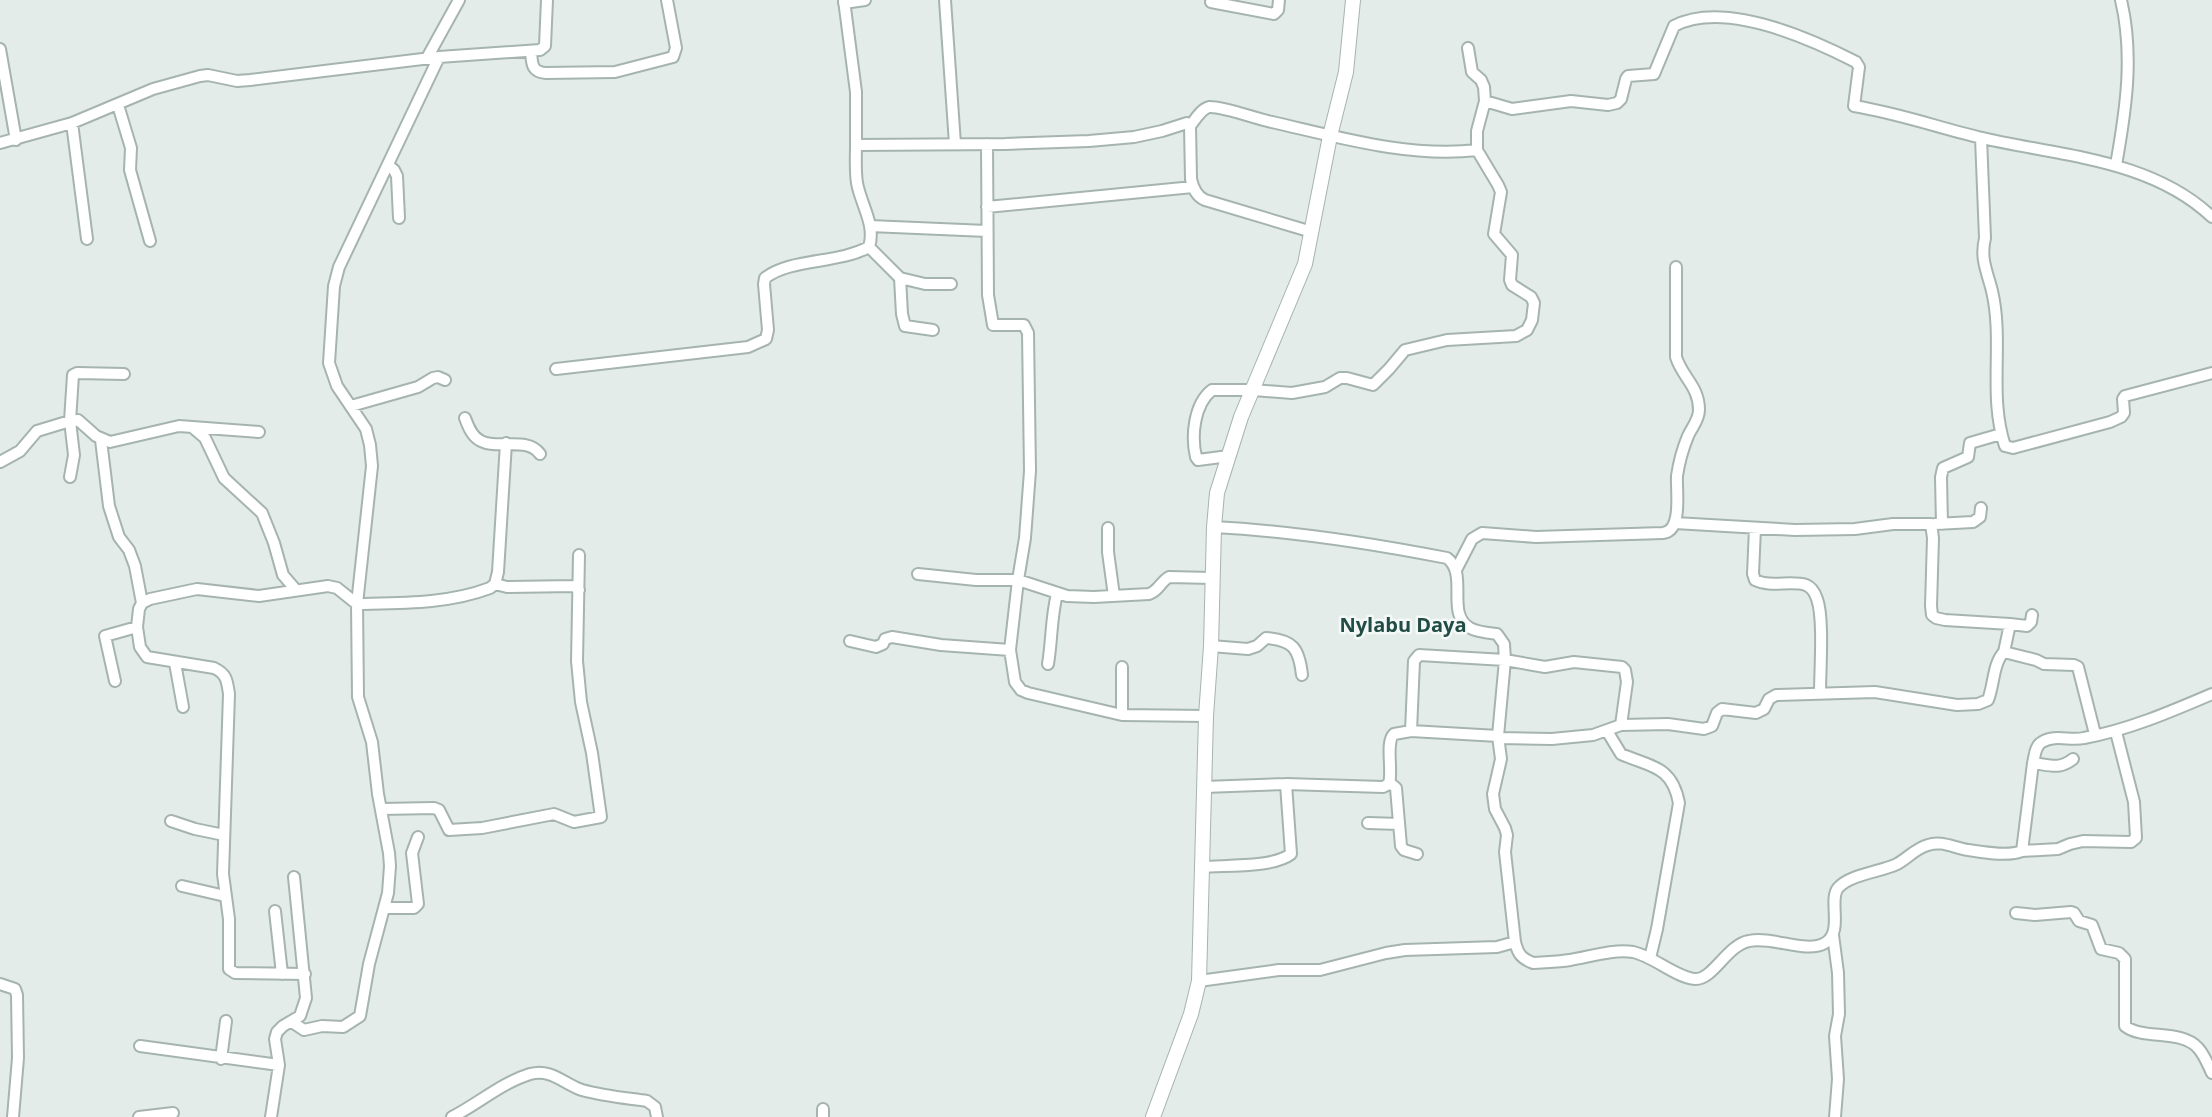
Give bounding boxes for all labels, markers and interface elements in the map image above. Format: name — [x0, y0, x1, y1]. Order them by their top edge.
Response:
district label: Nylabu Daya — [1339, 611, 1467, 638]

